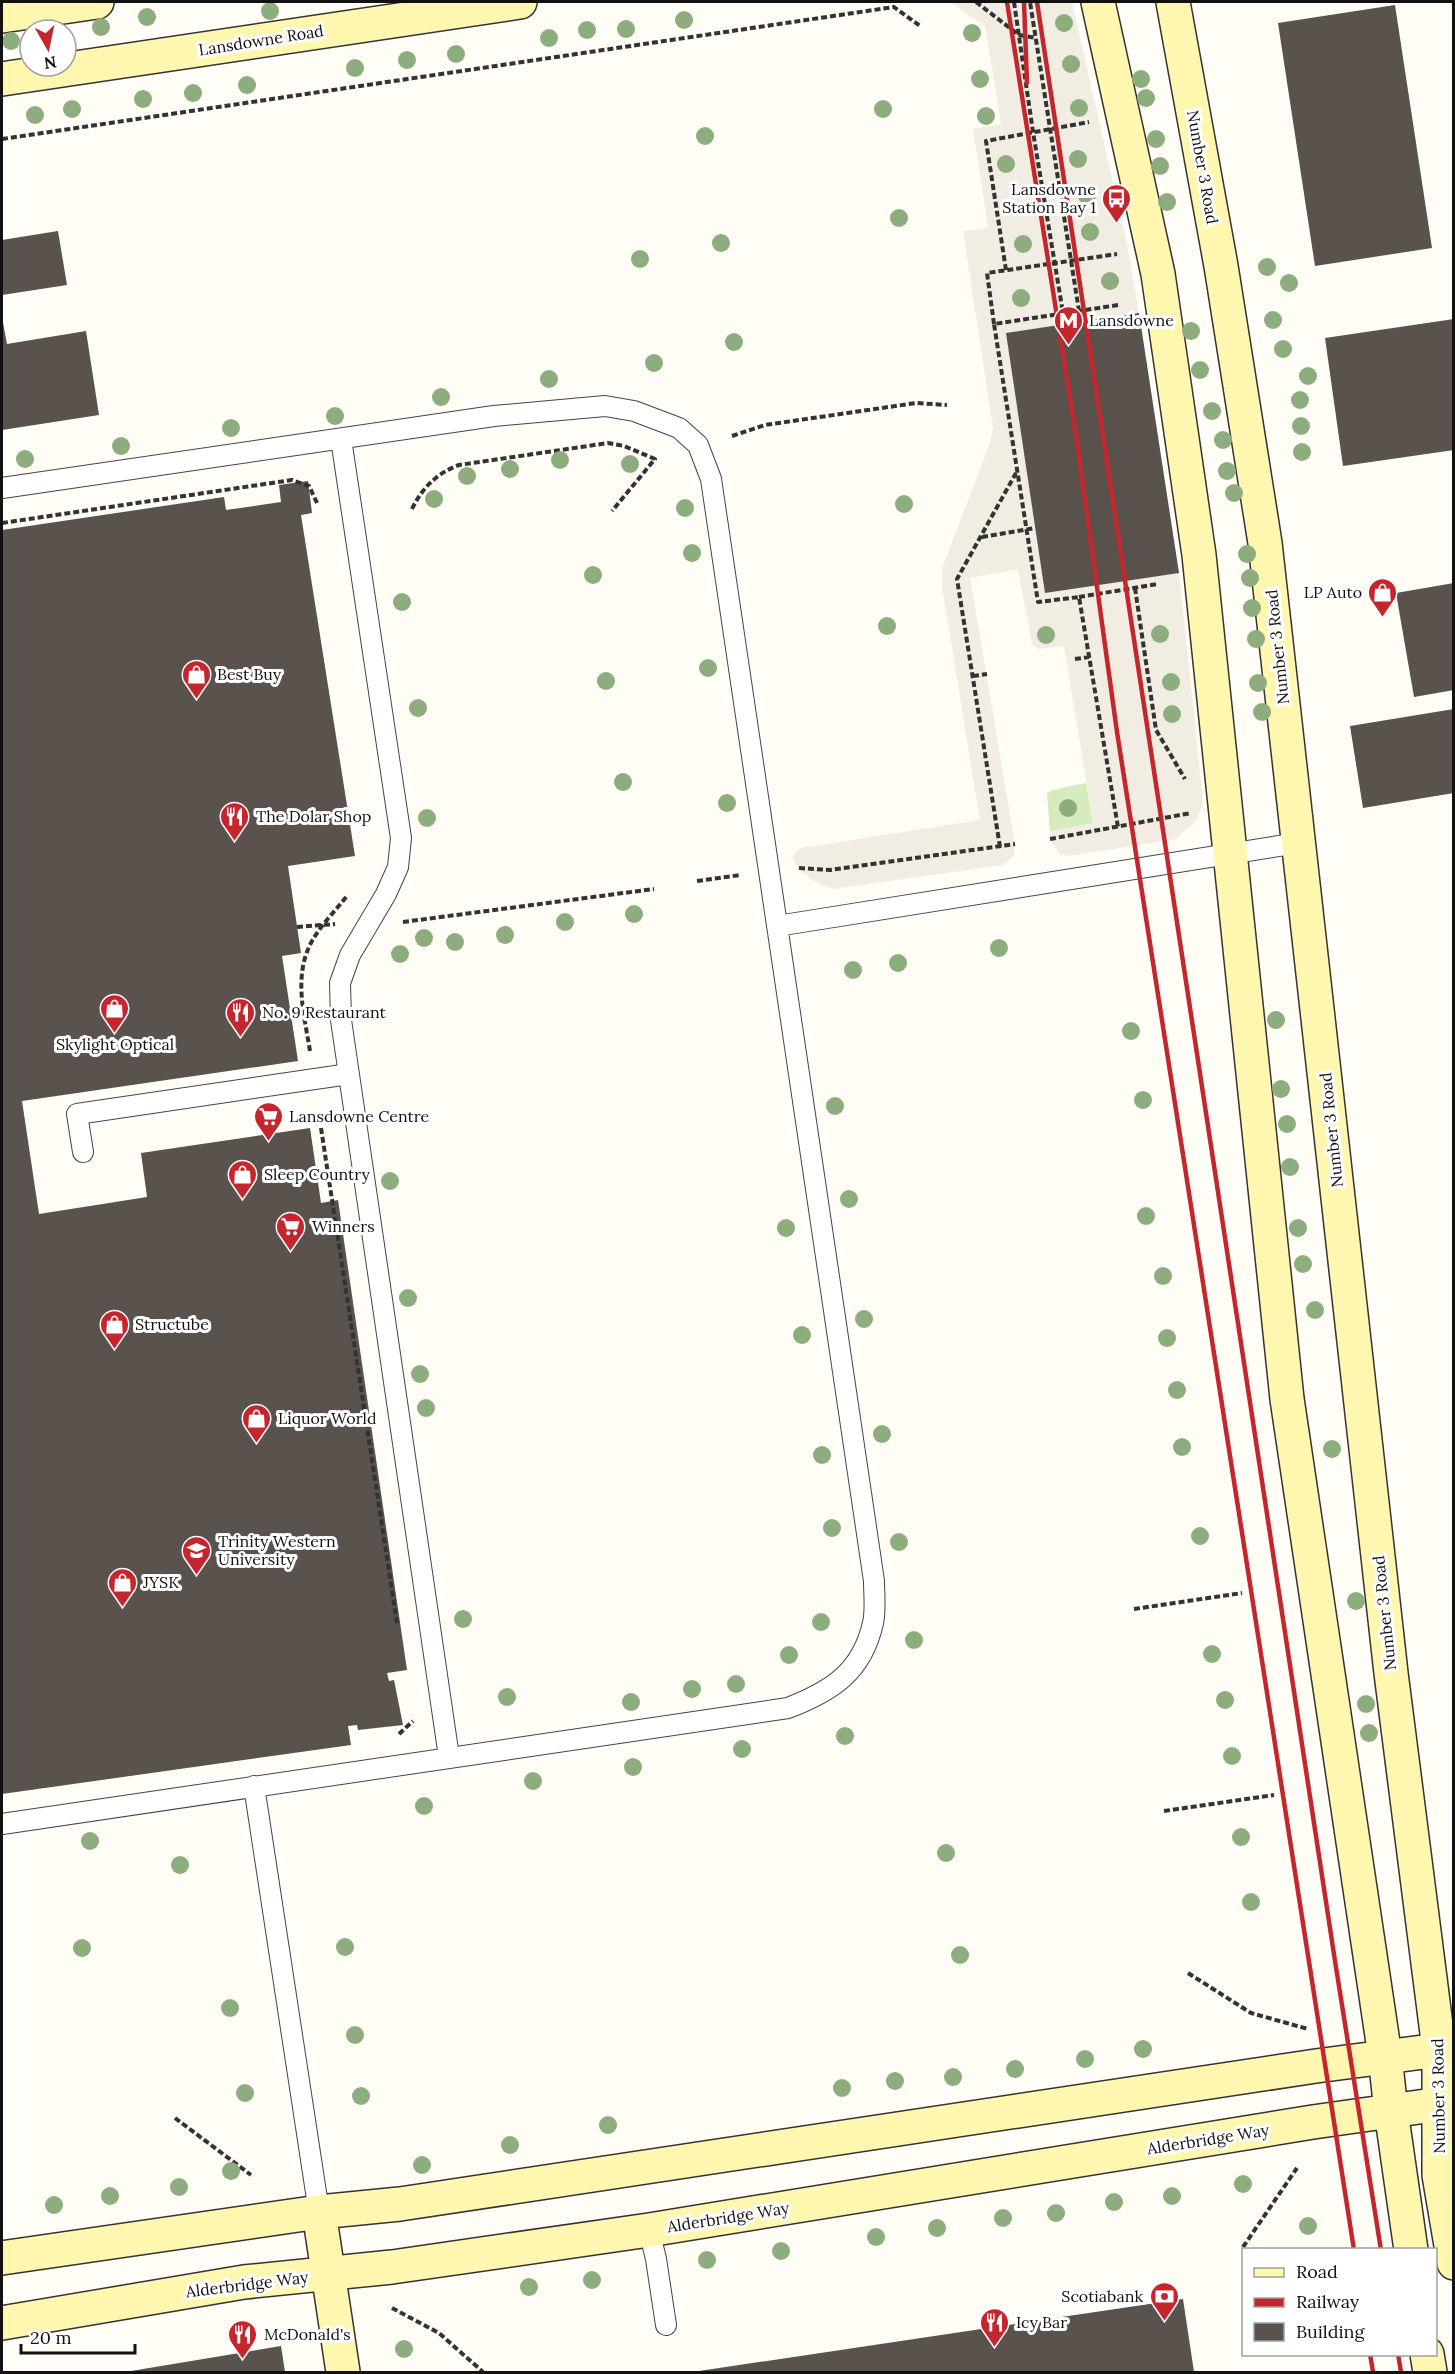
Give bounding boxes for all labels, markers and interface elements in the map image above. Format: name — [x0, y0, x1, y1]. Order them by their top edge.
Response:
north arrow — [18, 18, 78, 78]
street label: Lansdowne Road — [197, 20, 325, 60]
text: N — [43, 52, 58, 74]
street label: Number 3 Road — [1183, 108, 1223, 226]
place label: Lansdowne Station Bay 1 — [1002, 179, 1096, 217]
bus stop icon: Lansdowne Station Bay 1 — [1101, 182, 1133, 224]
metro station icon: Lansdowne — [1052, 304, 1084, 346]
place label: Lansdowne — [1089, 310, 1174, 330]
shop icon: LP Auto — [1367, 576, 1399, 618]
place label: LP Auto — [1304, 582, 1362, 602]
street label: Number 3 Road — [1261, 588, 1293, 705]
shop icon: Best Buy — [180, 658, 212, 700]
place label: Best Buy — [217, 664, 282, 684]
restaurant icon: The Dolar Shop — [219, 800, 251, 842]
place label: The Dolar Shop — [256, 806, 371, 826]
shop icon: Skylight Optical — [99, 992, 131, 1034]
restaurant icon: No. 9 Restaurant — [225, 996, 257, 1038]
place label: No. 9 Restaurant — [262, 1002, 387, 1022]
place label: Skylight Optical — [56, 1034, 174, 1054]
street label: Number 3 Road — [1315, 1071, 1347, 1188]
supermarket icon: Lansdowne Centre — [252, 1100, 284, 1142]
place label: Lansdowne Centre — [289, 1106, 430, 1126]
shop icon: Sleep Country — [227, 1158, 259, 1200]
place label: Sleep Country — [264, 1164, 371, 1184]
supermarket icon: Winners — [275, 1210, 307, 1252]
place label: Winners — [312, 1216, 375, 1236]
shop icon: Structube — [98, 1308, 130, 1350]
place label: Structube — [135, 1314, 209, 1334]
shop icon: Liquor World — [241, 1402, 273, 1444]
place label: Liquor World — [278, 1408, 377, 1428]
place label: Trinity Western University — [218, 1531, 336, 1569]
school or university icon: Trinity Western University — [181, 1534, 213, 1576]
street label: Number 3 Road — [1368, 1554, 1400, 1671]
shop icon: JYSK — [106, 1566, 138, 1608]
place label: JYSK — [142, 1572, 179, 1592]
street label: Number 3 Road — [1427, 2038, 1449, 2154]
street label: Alderbridge Way — [1145, 2119, 1271, 2159]
street label: Alderbridge Way — [665, 2197, 791, 2237]
legend — [1242, 2248, 1437, 2356]
text: Road — [1296, 2260, 1338, 2283]
street label: Alderbridge Way — [184, 2266, 310, 2302]
bank icon: Scotiabank — [1148, 2280, 1180, 2322]
place label: Scotiabank — [1061, 2286, 1143, 2306]
text: Railway — [1296, 2290, 1360, 2313]
restaurant icon: Icy Bar — [979, 2306, 1011, 2348]
place label: Icy Bar — [1016, 2312, 1067, 2332]
scale bar — [21, 2317, 135, 2355]
restaurant icon: McDonald's — [227, 2318, 259, 2360]
text: Building — [1296, 2320, 1366, 2343]
place label: McDonald's — [264, 2324, 351, 2344]
text: 20 m — [30, 2326, 72, 2349]

